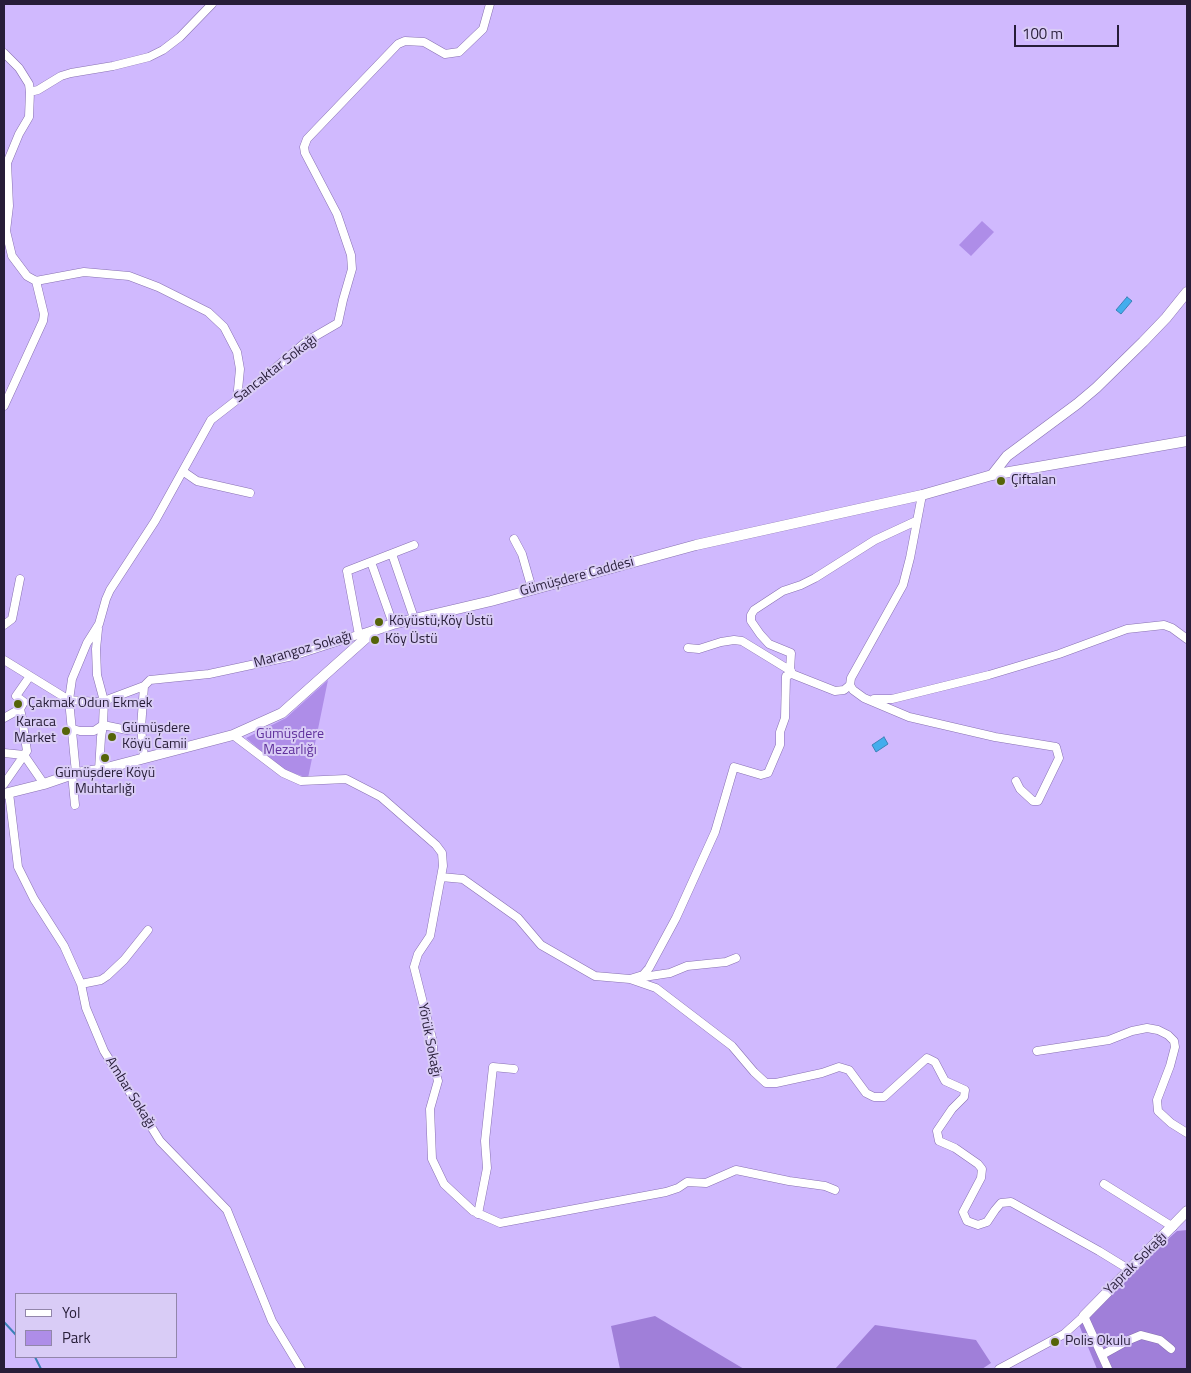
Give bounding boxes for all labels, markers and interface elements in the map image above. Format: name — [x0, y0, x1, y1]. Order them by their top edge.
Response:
scale bar — [1016, 15, 1121, 47]
text: 100 m — [1022, 22, 1063, 45]
street label: Sancaktar Sokağı — [231, 331, 321, 407]
place label: Çiftalan — [1011, 473, 1056, 489]
marker: Çiftalan — [995, 475, 1007, 487]
street label: Gümüşdere Caddesi — [518, 554, 636, 600]
place label: Köyüstü;Köy Üstü — [389, 614, 493, 630]
marker: Köyüstü;Köy Üstü — [373, 616, 385, 628]
street label: Marangoz Sokağı — [252, 628, 354, 672]
place label: Köy Üstü — [385, 632, 438, 648]
marker: Köy Üstü — [369, 634, 381, 646]
place label: Çakmak Odun Ekmek — [28, 696, 152, 712]
marker: Çakmak Odun Ekmek — [12, 698, 24, 710]
place label: Karaca Market — [14, 715, 56, 748]
place label: Gümüşdere Köyü Camii — [122, 721, 190, 754]
marker: Karaca Market — [60, 725, 72, 737]
park label: Gümüşdere Mezarlığı — [256, 727, 324, 760]
marker: Gümüşdere Köyü Camii — [106, 731, 118, 743]
marker: Gümüşdere Köyü Muhtarlığı — [99, 752, 111, 764]
place label: Gümüşdere Köyü Muhtarlığı — [55, 766, 155, 799]
street label: Yörük Sokağı — [414, 1002, 444, 1078]
street label: Ambar Sokağı — [101, 1054, 159, 1132]
street label: Yaprak Sokağı — [1101, 1229, 1171, 1299]
legend — [15, 1293, 178, 1358]
text: Yol — [62, 1301, 80, 1324]
text: Park — [62, 1326, 91, 1349]
place label: Polis Okulu — [1065, 1334, 1131, 1350]
marker: Polis Okulu — [1049, 1336, 1061, 1348]

